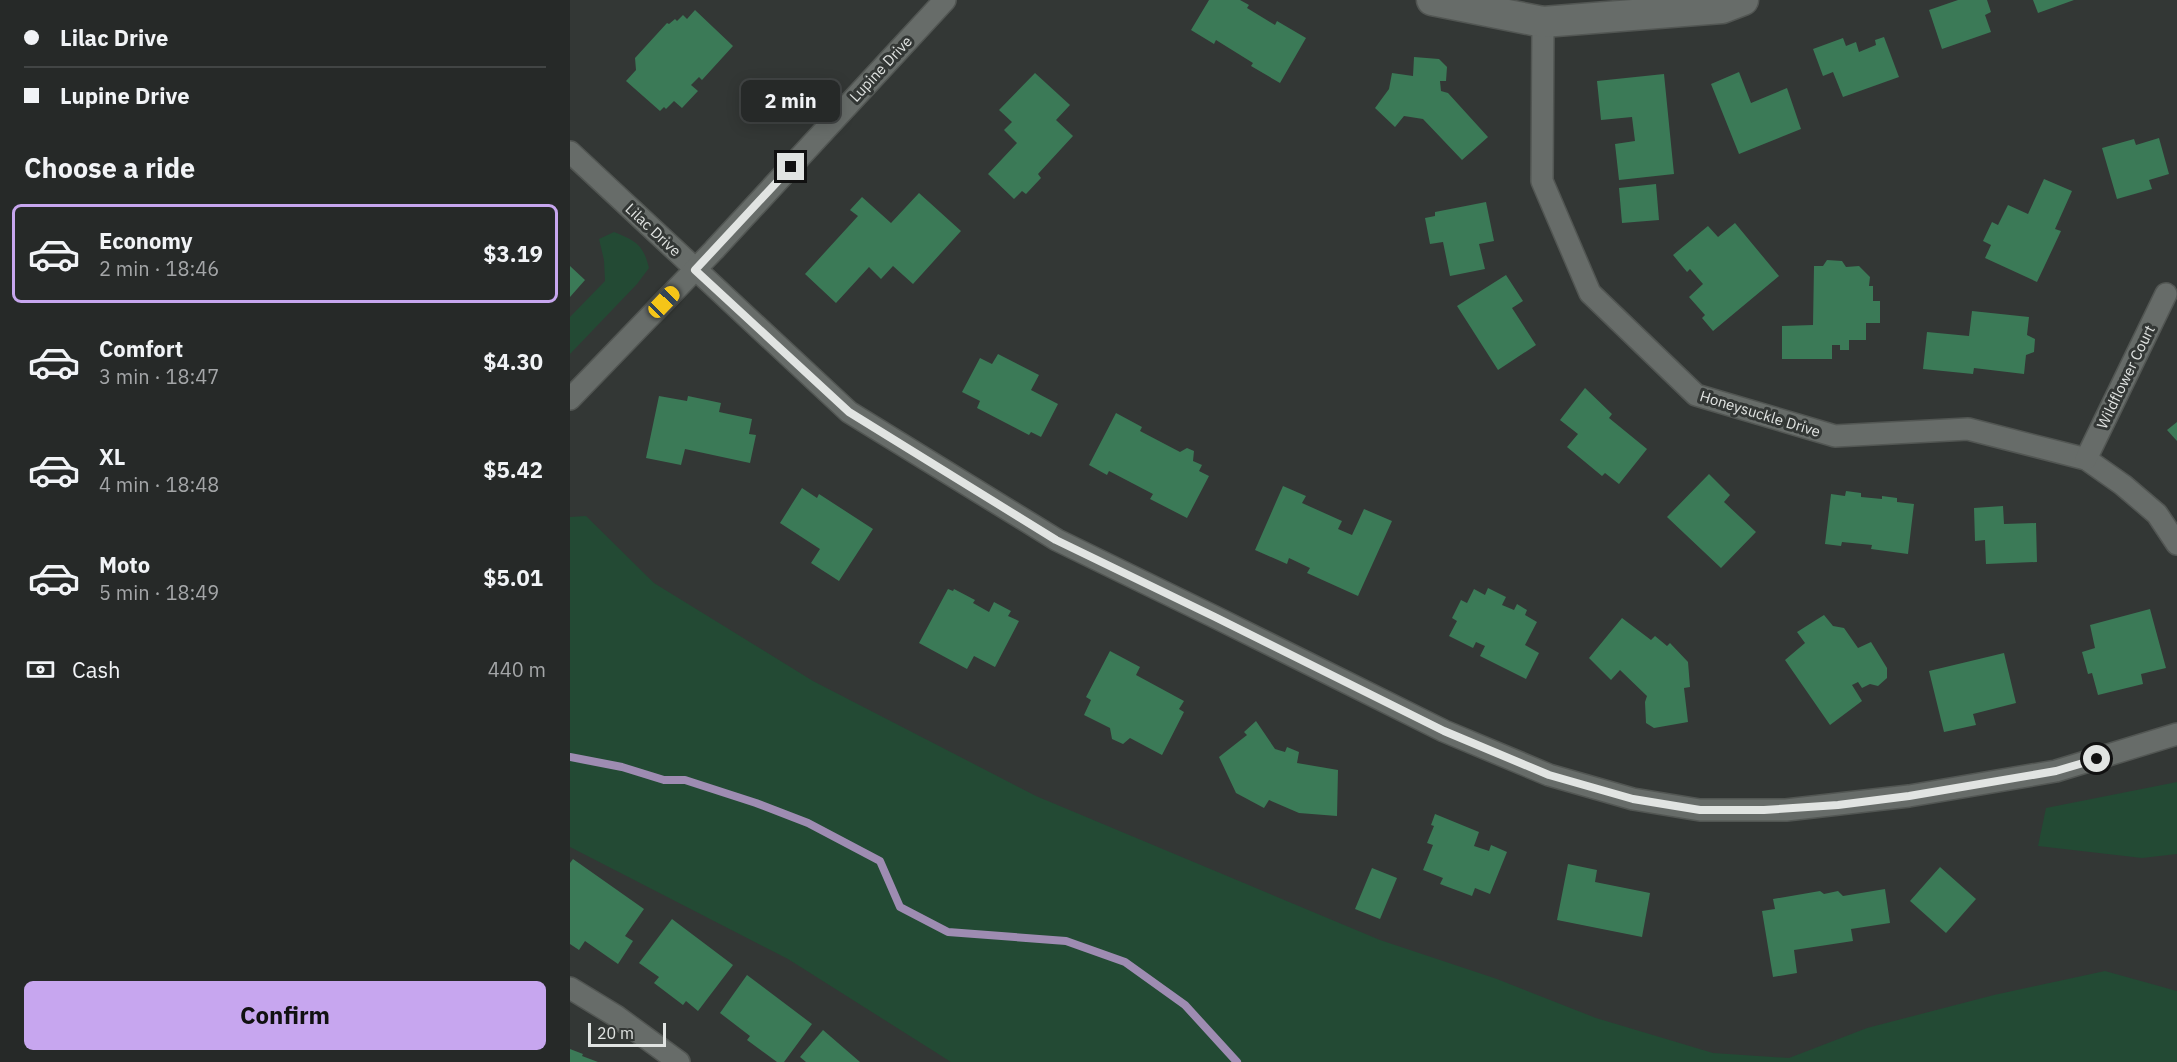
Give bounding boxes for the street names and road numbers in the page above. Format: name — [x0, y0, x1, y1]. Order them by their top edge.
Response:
street label: Lupine Drive — [845, 32, 916, 106]
street label: Lilac Drive — [622, 199, 685, 260]
street label: Wildflower Court — [2092, 322, 2159, 432]
street label: Honeysuckle Drive — [1698, 386, 1823, 441]

